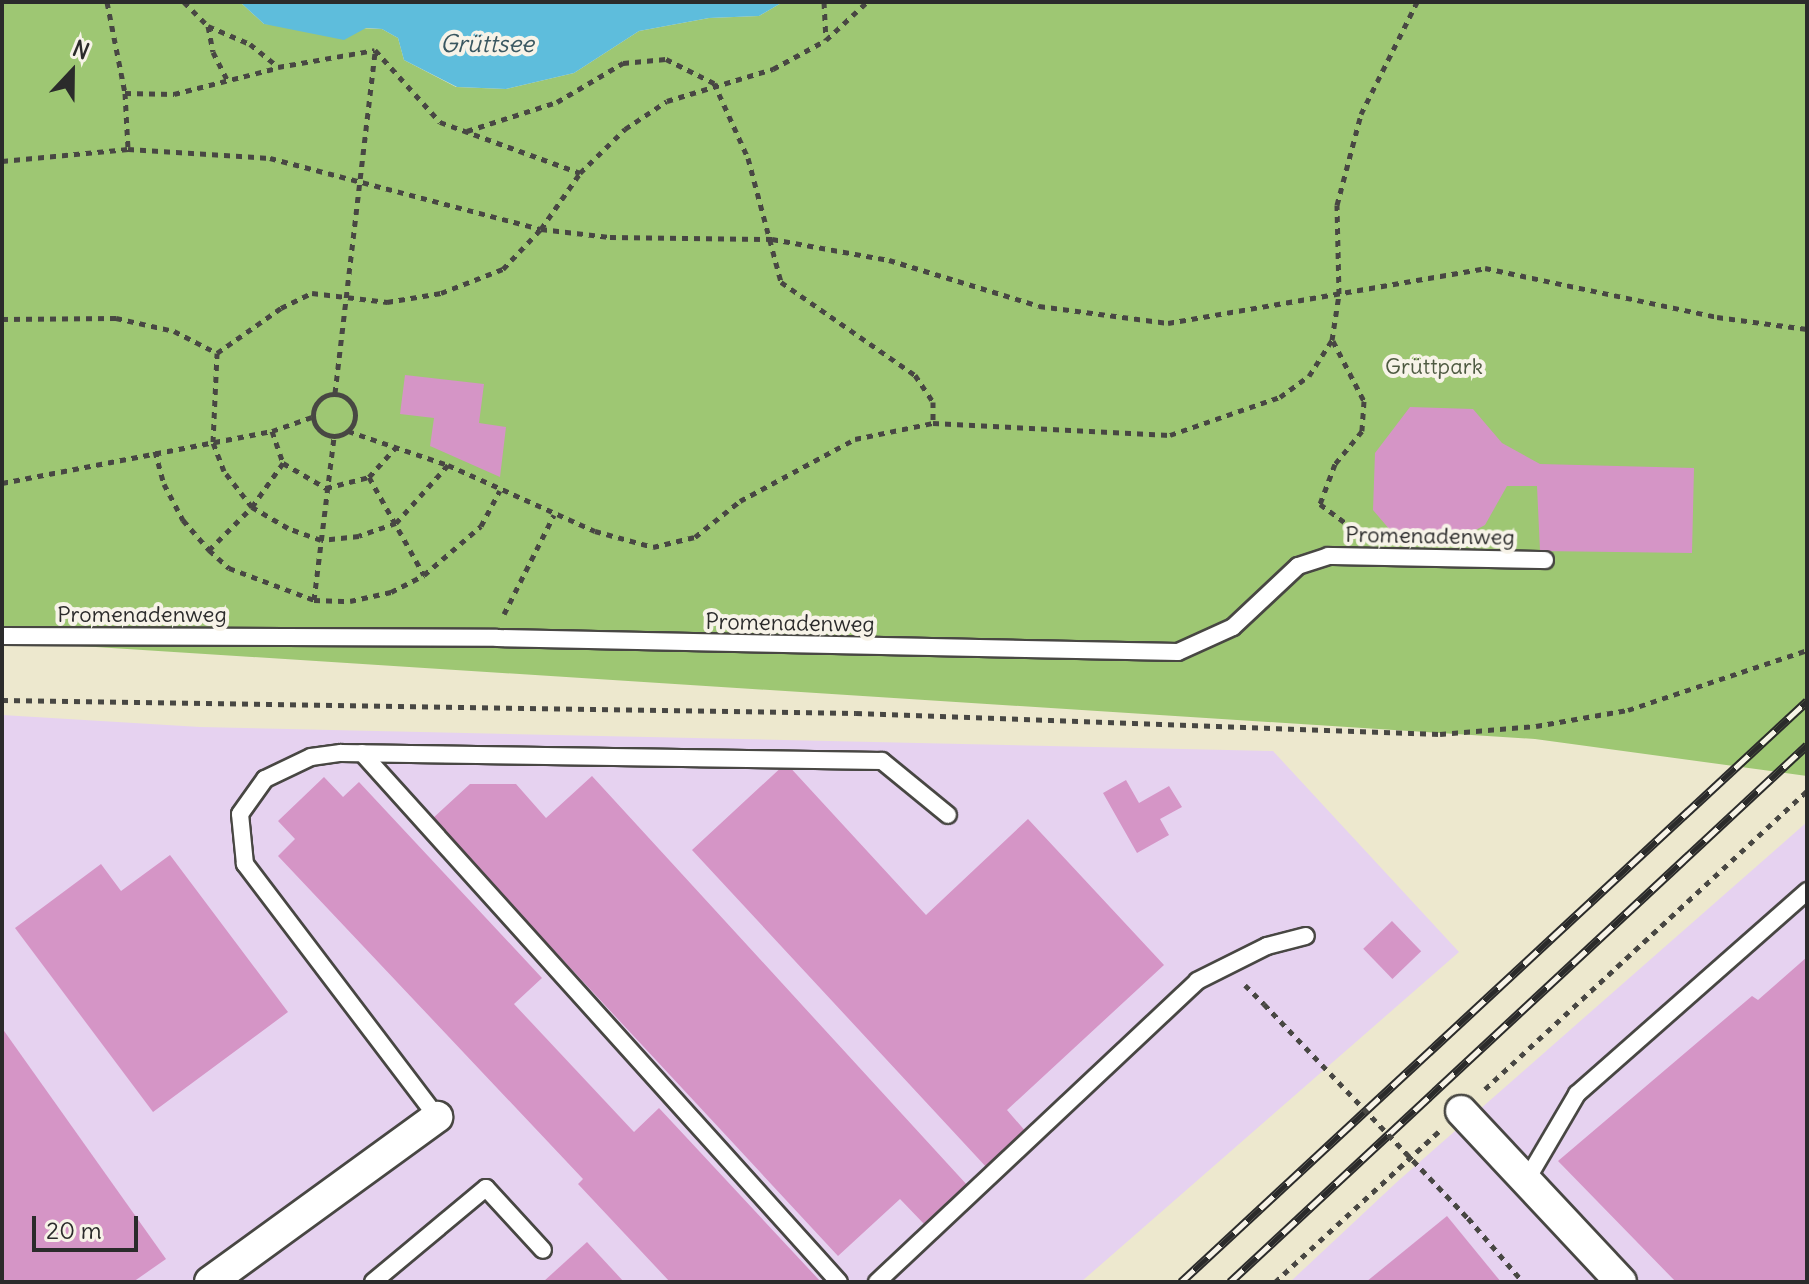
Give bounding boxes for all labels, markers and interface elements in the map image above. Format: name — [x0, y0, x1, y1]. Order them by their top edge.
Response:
water label: Grüttsee — [440, 30, 534, 58]
north arrow — [32, 32, 112, 112]
text: N — [69, 34, 93, 66]
park label: Grüttpark — [1385, 354, 1483, 380]
street label: Promenadenweg — [1345, 521, 1515, 551]
street label: Promenadenweg — [57, 602, 227, 628]
street label: Promenadenweg — [705, 608, 875, 638]
scale bar — [36, 1200, 142, 1250]
text: 20 m — [46, 1215, 102, 1245]

